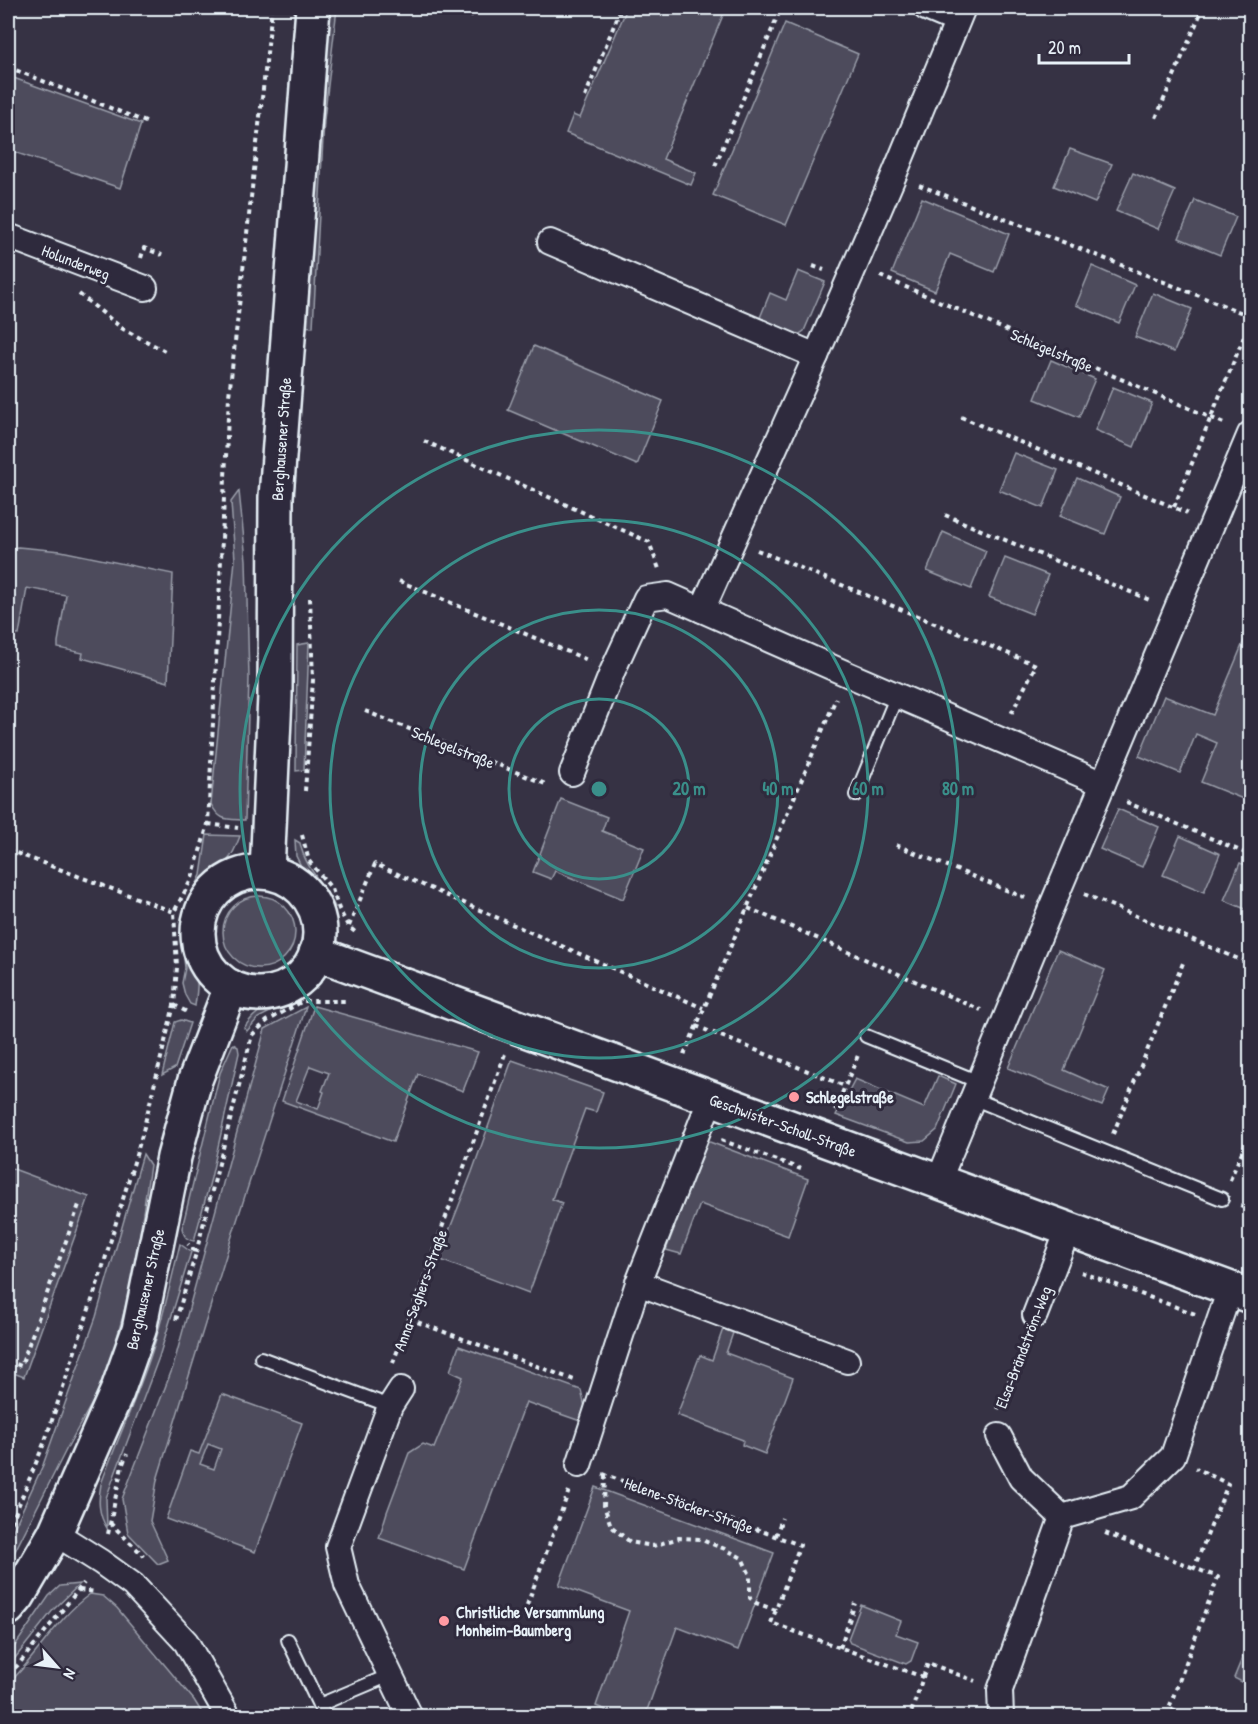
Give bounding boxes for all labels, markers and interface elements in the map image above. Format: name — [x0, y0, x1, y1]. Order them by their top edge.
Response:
scale bar — [1039, 27, 1129, 65]
text: 20 m — [1048, 35, 1081, 60]
street label: Holunderweg — [39, 239, 113, 285]
street label: Schlegelstraße — [1007, 323, 1097, 377]
street label: Berghausener Straße — [266, 376, 296, 501]
street label: Schlegelstraße — [408, 720, 498, 774]
text: 20 m — [673, 776, 705, 801]
text: 40 m — [762, 776, 794, 801]
text: 60 m — [852, 776, 884, 801]
text: 80 m — [942, 776, 974, 801]
centre of rings — [589, 779, 609, 799]
place label: Schlegelstraße — [806, 1086, 894, 1109]
street label: Geschwister-Scholl-Straße — [706, 1088, 860, 1162]
marker: Schlegelstraße — [787, 1090, 801, 1104]
street label: Berghausener Straße — [120, 1226, 170, 1352]
street label: Anna-Seghers-Straße — [388, 1226, 452, 1354]
street label: Elsa-Brändström-Weg — [990, 1283, 1056, 1411]
street label: Helene-Stöcker-Straße — [621, 1471, 757, 1539]
place label: Christliche Versammlung Monheim-Baumberg — [456, 1601, 604, 1642]
marker: Christliche Versammlung Monheim-Baumberg — [437, 1614, 451, 1628]
north arrow — [27, 1637, 87, 1697]
text: N — [58, 1665, 82, 1683]

